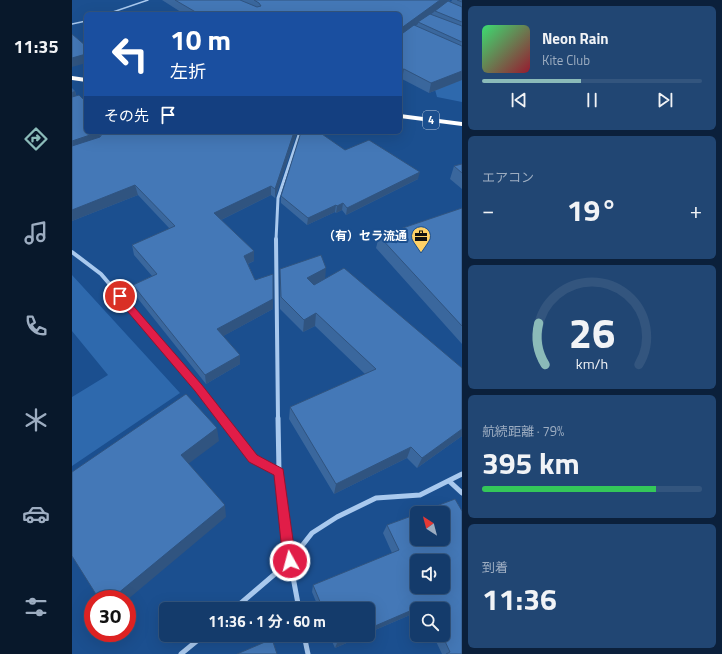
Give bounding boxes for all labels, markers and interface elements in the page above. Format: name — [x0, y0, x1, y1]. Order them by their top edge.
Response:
text: 10 m — [170, 18, 231, 61]
text: Neon Rain — [542, 27, 609, 50]
icon: left — [104, 28, 156, 80]
text: 11:35 — [14, 33, 58, 60]
text: Kite Club — [542, 50, 590, 70]
text: 左折 — [170, 58, 206, 85]
icon: previous — [508, 89, 530, 111]
icon: pause — [581, 89, 603, 111]
icon: next — [654, 89, 676, 111]
text: その先 — [104, 104, 149, 127]
icon: arrive — [157, 104, 179, 126]
road number: 4 — [423, 111, 439, 129]
icon: directions — [22, 125, 50, 153]
text: エアコン — [482, 167, 534, 187]
text: 19° — [567, 187, 617, 233]
text: − — [482, 193, 494, 227]
text: + — [690, 193, 702, 227]
icon: music — [22, 219, 50, 247]
office icon: （有）セラ流通 — [410, 225, 432, 253]
place label: （有）セラ流通 — [323, 226, 407, 245]
pin — [103, 279, 137, 313]
icon: arrive — [109, 285, 131, 307]
text: 26 — [569, 301, 615, 364]
icon: phone — [22, 312, 50, 340]
text: km/h — [576, 353, 608, 375]
icon: climate — [22, 406, 50, 434]
text: 航続距離 · 79% — [482, 421, 564, 441]
text: 395 km — [482, 440, 580, 486]
icon: car — [22, 500, 50, 528]
north arrow — [410, 506, 450, 546]
map controls — [410, 506, 450, 642]
position arrow — [269, 540, 311, 582]
button: sound — [410, 554, 450, 594]
text: 到着 — [482, 557, 508, 577]
text: 11:36 — [482, 576, 557, 622]
speed limit sign: 30 — [84, 590, 136, 642]
icon: filters — [22, 593, 50, 621]
button: search — [410, 602, 450, 642]
text: 11:36 · 1 分 · 60 m — [208, 610, 326, 633]

